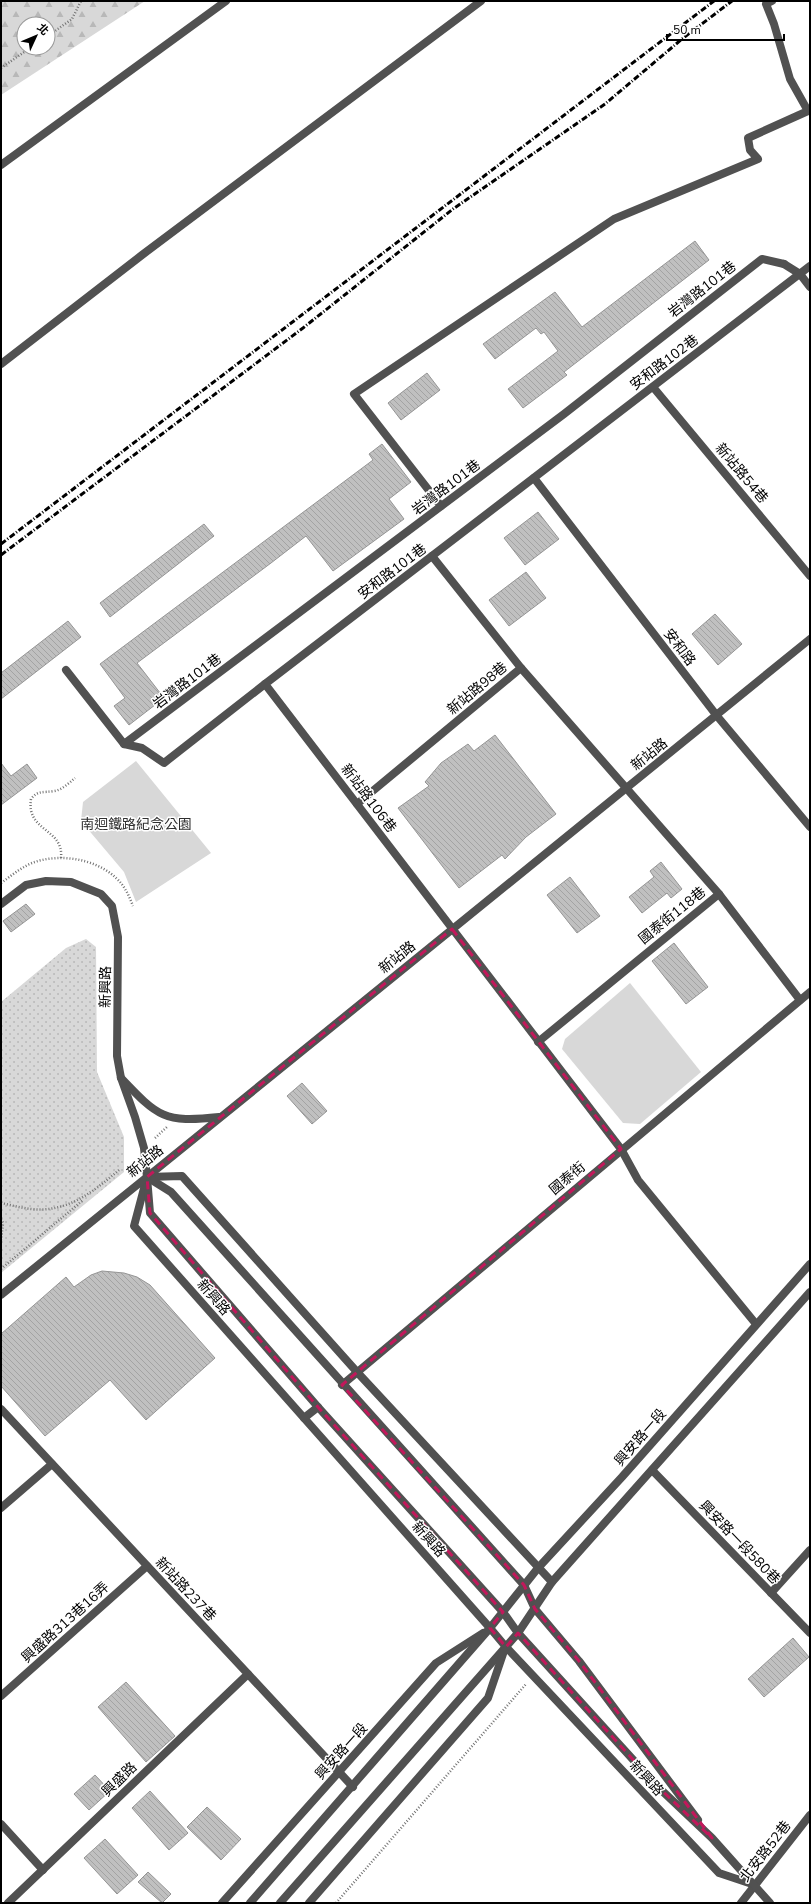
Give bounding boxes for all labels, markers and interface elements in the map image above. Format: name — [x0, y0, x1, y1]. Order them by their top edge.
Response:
north arrow — [16, 16, 56, 56]
scale bar — [667, 16, 784, 42]
text: 北 — [34, 20, 52, 39]
text: 50 m — [673, 22, 701, 38]
street label: 岩灣路101巷 — [664, 257, 740, 322]
street label: 安和路102巷 — [626, 330, 702, 394]
street label: 新站路54巷 — [711, 439, 772, 507]
street label: 岩灣路101巷 — [408, 455, 484, 519]
street label: 安和路101巷 — [354, 539, 430, 603]
street label: 安和路 — [659, 625, 700, 670]
street label: 岩灣路101巷 — [149, 649, 225, 713]
street label: 新站路98巷 — [443, 658, 511, 719]
street label: 新站路 — [627, 734, 672, 775]
street label: 新站路106巷 — [337, 760, 401, 836]
park label: 南迴鐵路紀念公園 — [80, 815, 192, 834]
street label: 國泰街118巷 — [635, 882, 710, 948]
street label: 新站路 — [375, 937, 420, 978]
street label: 新興路 — [96, 966, 115, 1008]
street label: 新站路 — [123, 1141, 168, 1182]
street label: 國泰街 — [545, 1158, 590, 1199]
street label: 新興路 — [193, 1275, 235, 1319]
street label: 興安路一段 — [610, 1405, 671, 1470]
street label: 興安路一段580巷 — [695, 1496, 784, 1588]
street label: 新興路 — [408, 1517, 450, 1561]
street label: 新站路237巷 — [151, 1553, 220, 1626]
street label: 興盛路313巷16弄 — [17, 1578, 113, 1667]
street label: 興安路一段 — [311, 1719, 372, 1784]
street label: 新興路 — [625, 1757, 668, 1800]
street label: 興盛路 — [98, 1758, 141, 1801]
street label: 北安路52巷 — [735, 1817, 795, 1886]

